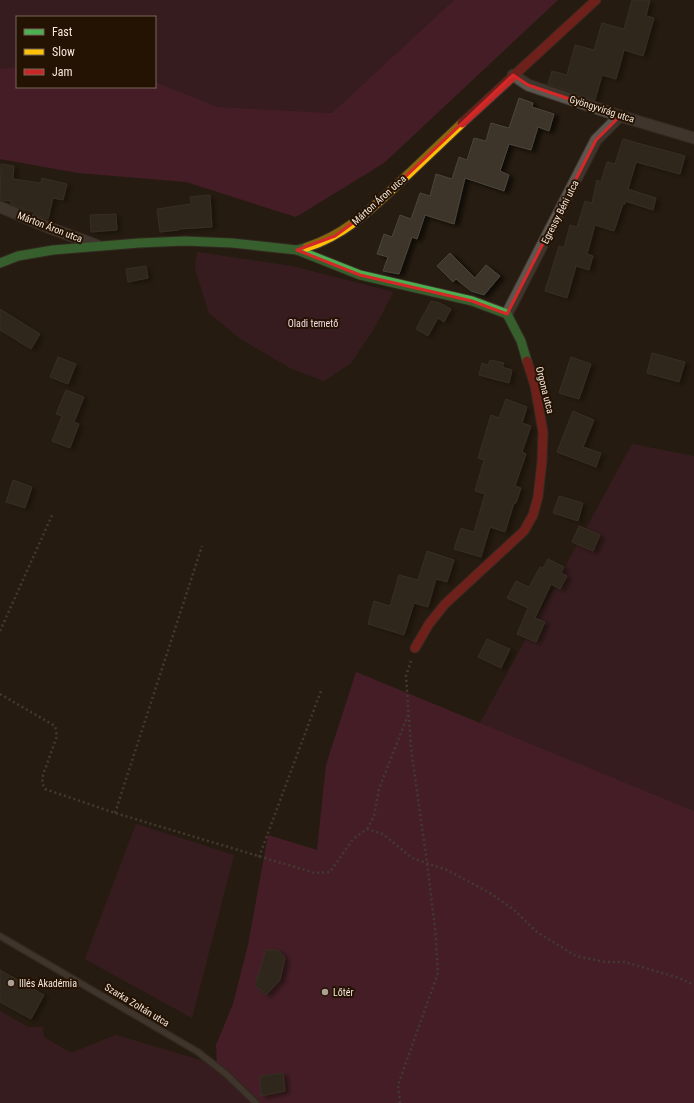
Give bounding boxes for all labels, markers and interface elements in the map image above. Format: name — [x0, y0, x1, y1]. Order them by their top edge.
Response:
legend — [16, 16, 156, 88]
text: Fast — [52, 25, 73, 39]
text: Slow — [52, 45, 75, 59]
text: Jam — [52, 65, 73, 79]
street label: Gyöngyvirág utca — [568, 93, 636, 125]
street label: Márton Áron utca — [349, 172, 408, 227]
street label: Egressy Béni utca — [539, 178, 581, 246]
street label: Márton Áron utca — [16, 209, 85, 245]
park label: Oladi temető — [288, 318, 338, 329]
street label: Orgona utca — [534, 365, 556, 415]
marker: Illés Akadémia — [6, 978, 16, 988]
place label: Illés Akadémia — [19, 978, 77, 989]
street label: Szarka Zoltán utca — [103, 981, 172, 1029]
marker: Lőtér — [320, 987, 330, 997]
place label: Lőtér — [333, 987, 353, 998]

